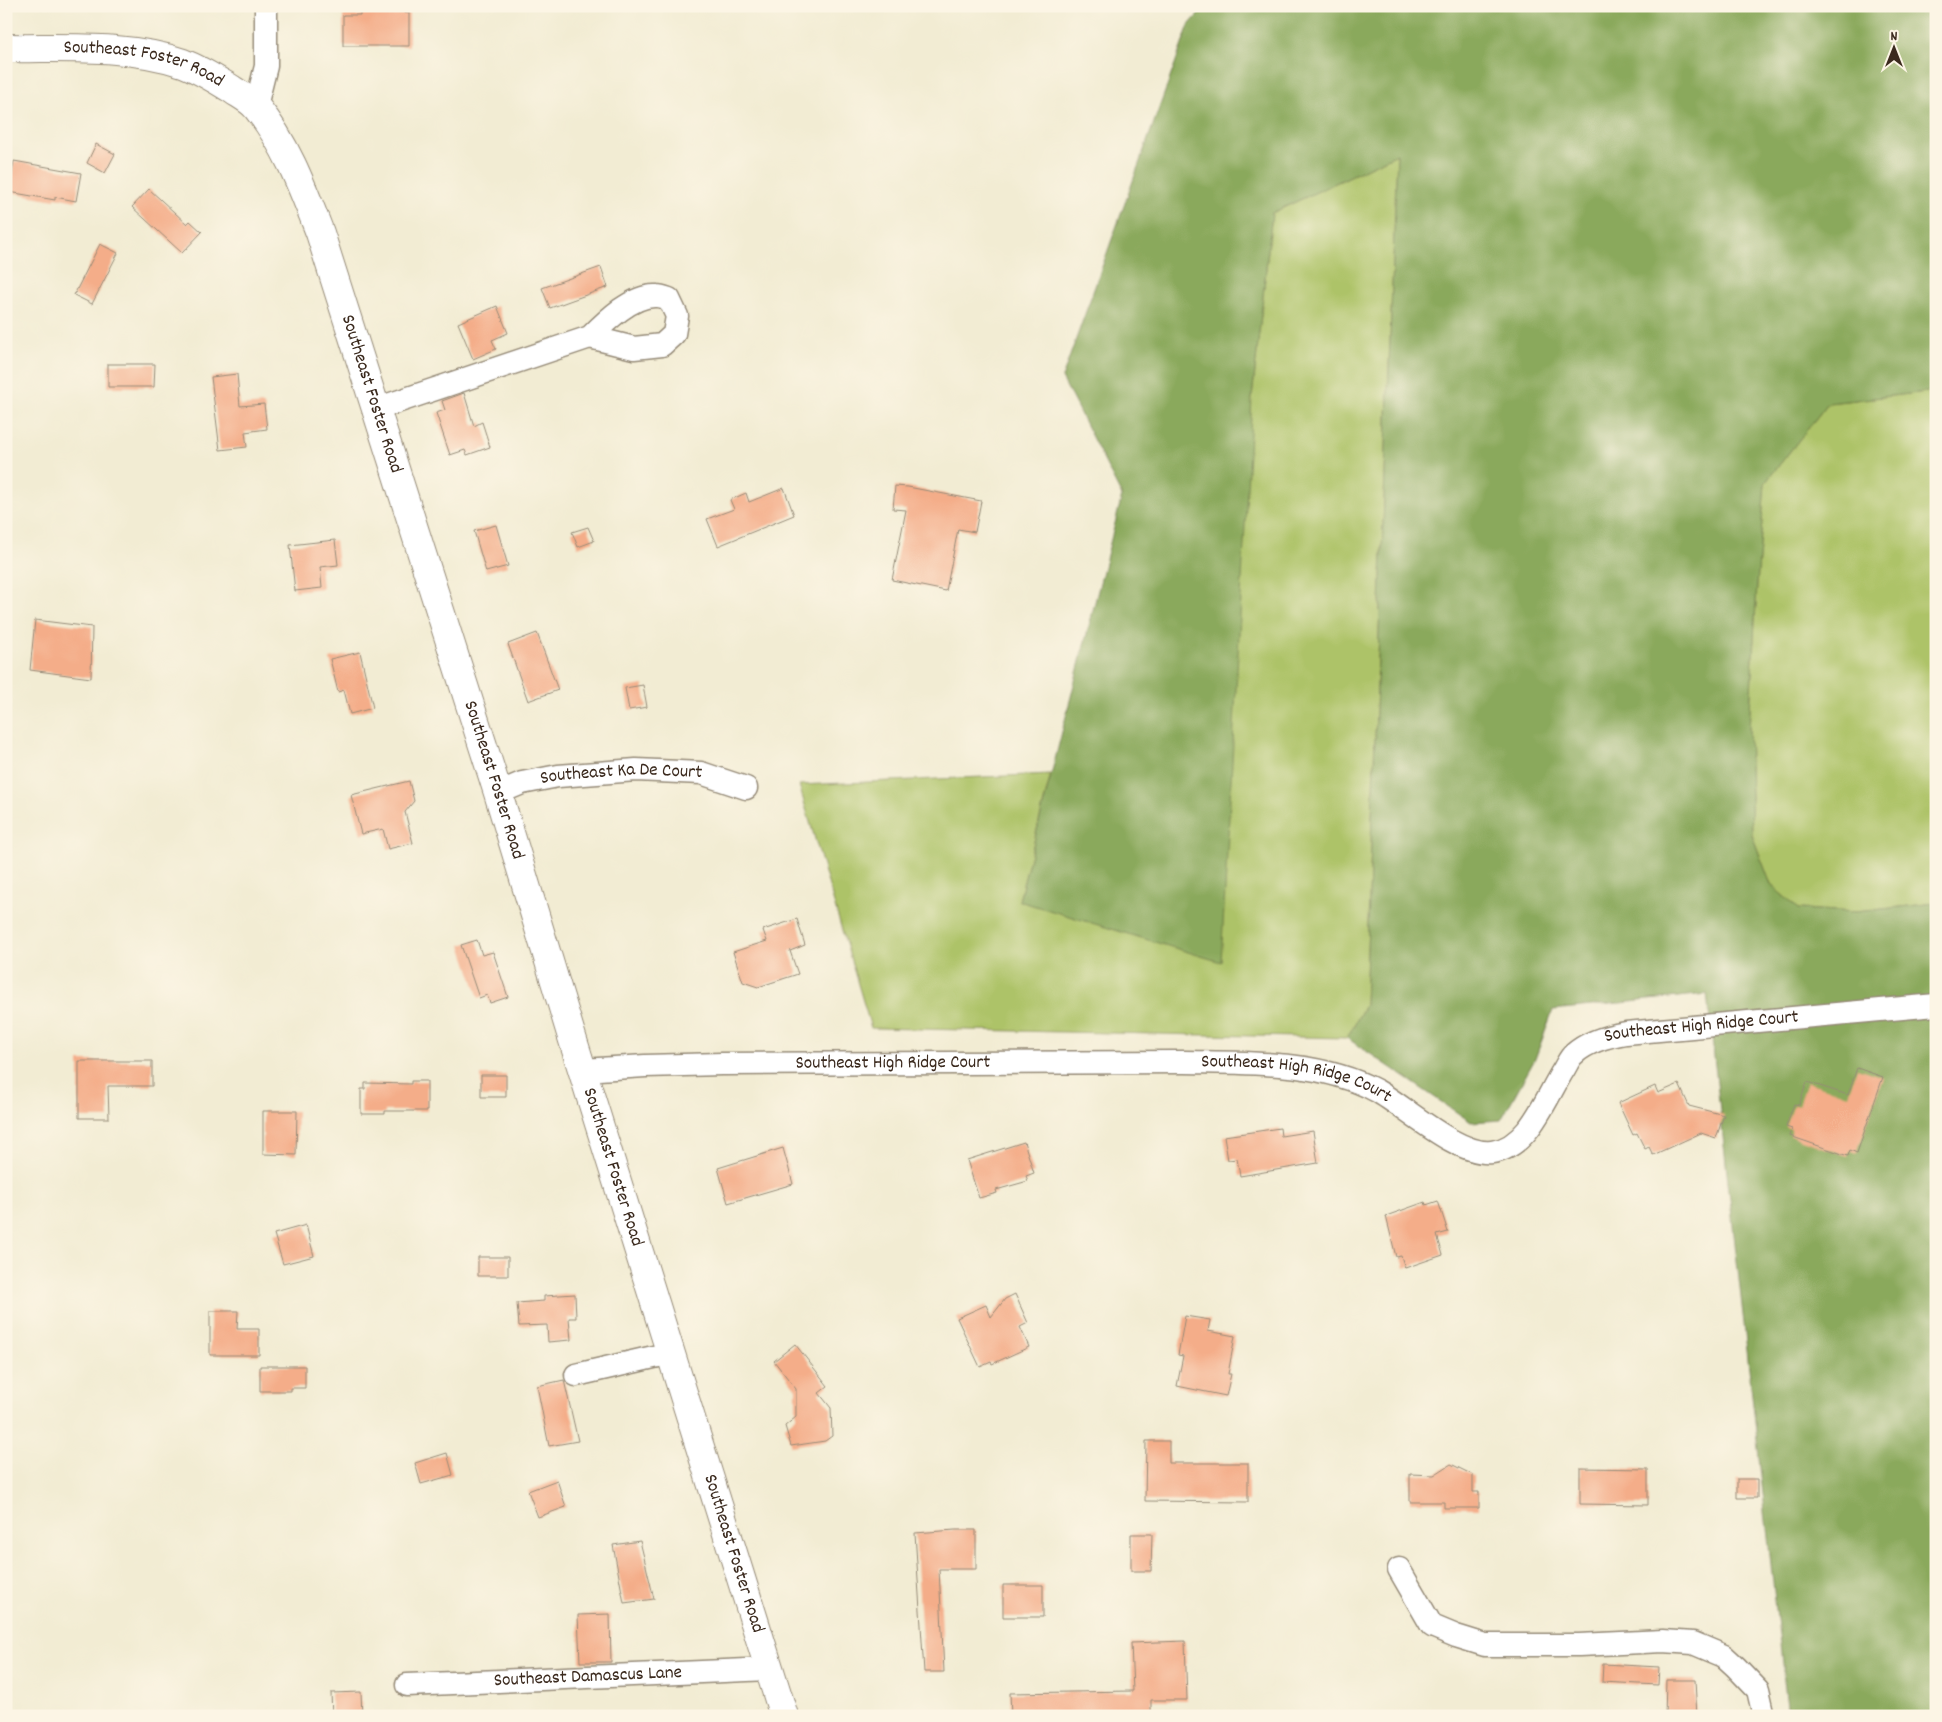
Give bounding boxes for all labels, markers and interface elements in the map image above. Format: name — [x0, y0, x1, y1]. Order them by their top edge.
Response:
north arrow — [1870, 22, 1920, 72]
text: N — [1891, 27, 1898, 47]
street label: Southeast Foster Road — [63, 35, 229, 95]
street label: Southeast Foster Road — [333, 311, 409, 477]
street label: Southeast Foster Road — [456, 697, 531, 863]
street label: Southeast Ka De Court — [538, 756, 703, 793]
street label: Southeast High Ridge Court — [1601, 1004, 1800, 1051]
street label: Southeast High Ridge Court — [795, 1049, 990, 1077]
street label: Southeast High Ridge Court — [1201, 1049, 1397, 1110]
street label: Southeast Foster Road — [575, 1084, 650, 1250]
street label: Southeast Foster Road — [696, 1471, 771, 1636]
street label: Southeast Damascus Lane — [493, 1659, 682, 1695]

